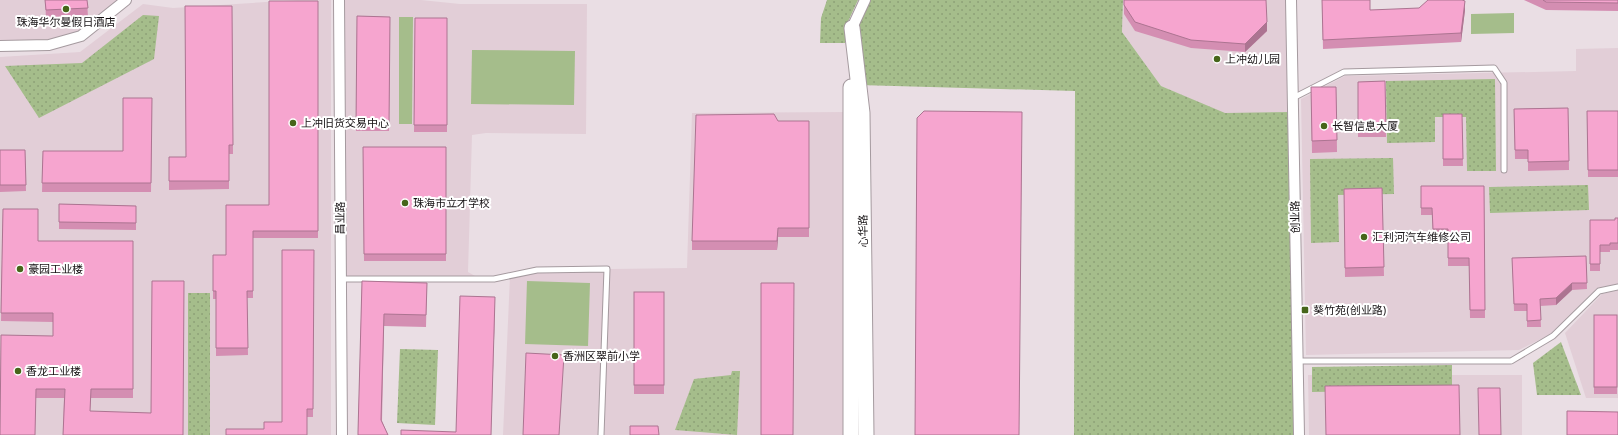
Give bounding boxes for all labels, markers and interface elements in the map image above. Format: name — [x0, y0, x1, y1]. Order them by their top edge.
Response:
marker: 珠海华尔曼假日酒店 — [61, 4, 71, 14]
place label: 珠海华尔曼假日酒店 — [17, 16, 116, 30]
place label: 上冲幼儿园 — [1225, 53, 1280, 67]
marker: 上冲幼儿园 — [1212, 54, 1222, 64]
place label: 上冲旧货交易中心 — [301, 117, 389, 131]
marker: 上冲旧货交易中心 — [288, 118, 298, 128]
place label: 长智信息大厦 — [1332, 120, 1398, 134]
marker: 长智信息大厦 — [1319, 121, 1329, 131]
place label: 珠海市立才学校 — [413, 197, 490, 211]
marker: 珠海市立才学校 — [400, 198, 410, 208]
street label: 创业路 — [1289, 200, 1303, 234]
street label: 昌业路 — [334, 202, 348, 235]
street label: 心华路 — [857, 214, 871, 248]
place label: 汇利河汽车维修公司 — [1372, 231, 1471, 245]
marker: 汇利河汽车维修公司 — [1359, 232, 1369, 242]
place label: 豪园工业楼 — [28, 263, 83, 277]
marker: 豪园工业楼 — [15, 264, 25, 274]
place label: 葵竹苑(创业路) — [1313, 304, 1387, 318]
marker: 葵竹苑(创业路) — [1300, 305, 1310, 315]
place label: 香洲区翠前小学 — [563, 350, 640, 364]
marker: 香洲区翠前小学 — [550, 351, 560, 361]
place label: 香龙工业楼 — [26, 365, 81, 379]
marker: 香龙工业楼 — [13, 366, 23, 376]

